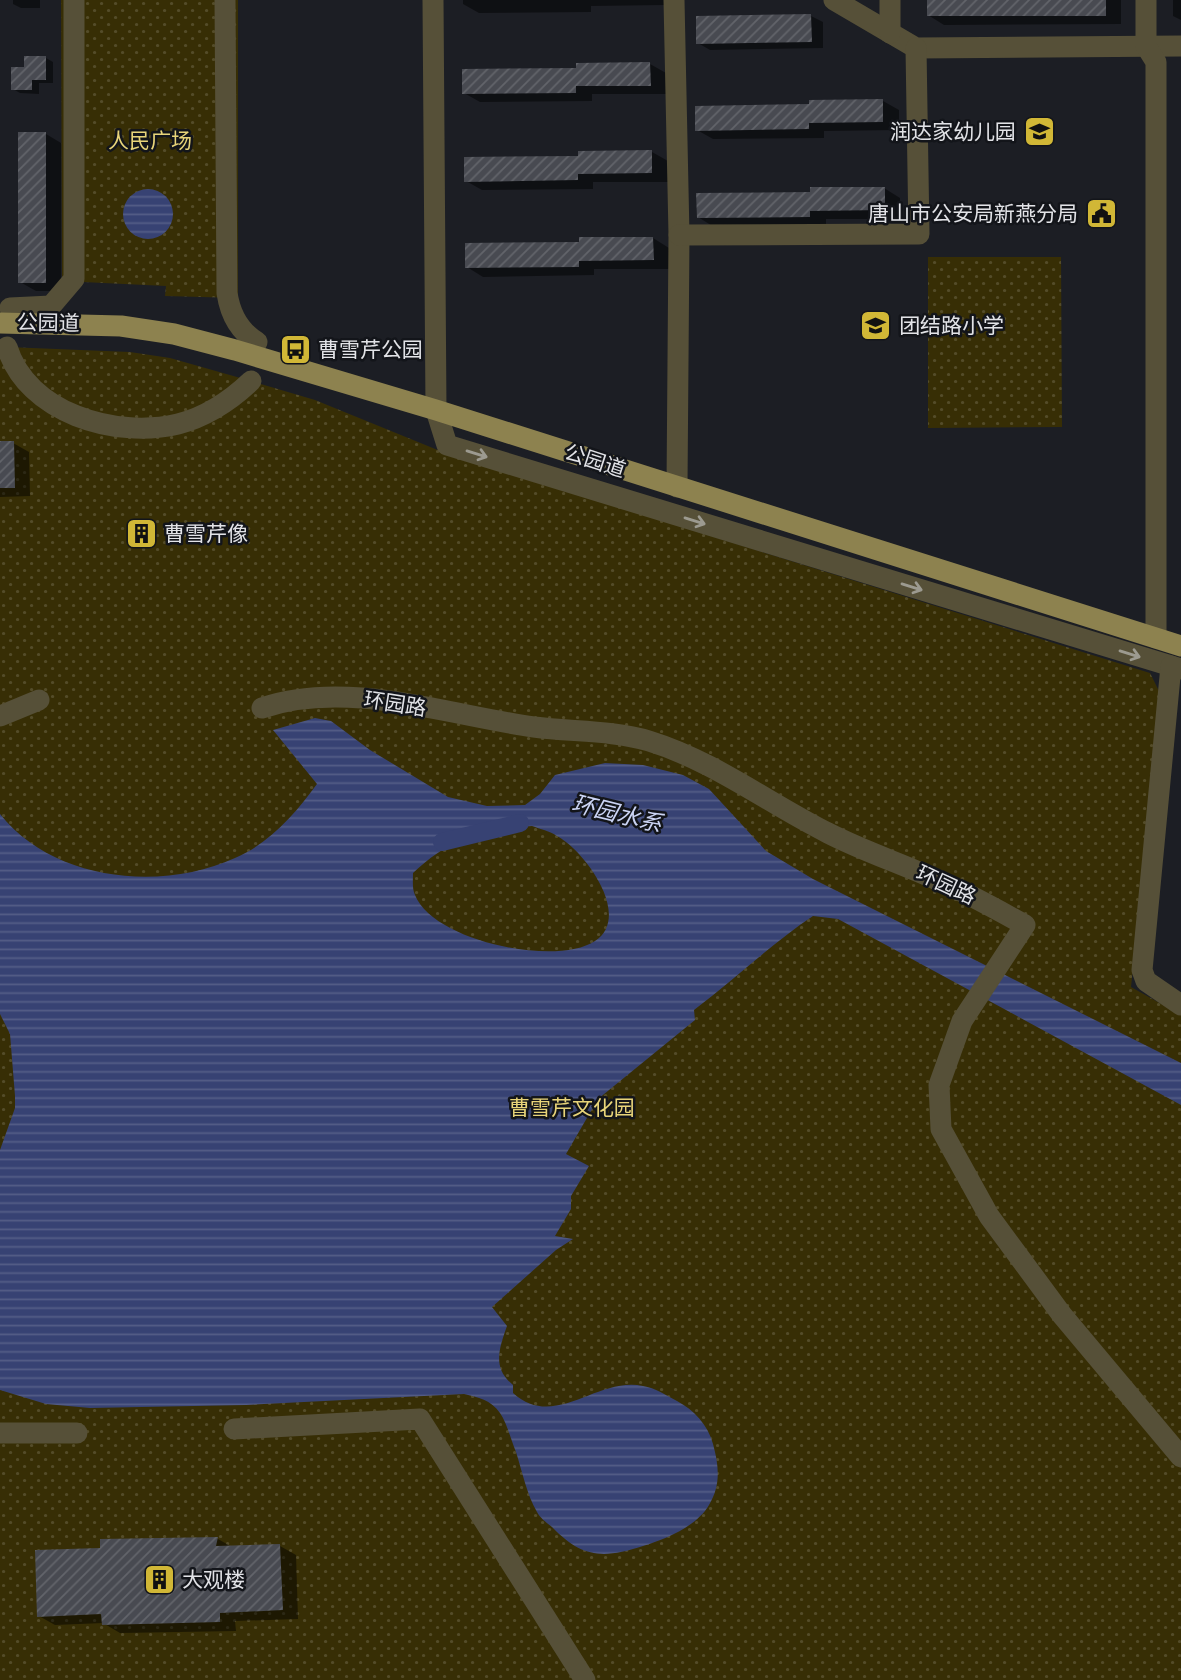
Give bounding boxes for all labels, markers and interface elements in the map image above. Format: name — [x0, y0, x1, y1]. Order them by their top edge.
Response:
school or university icon: 润达家幼儿园 — [1022, 115, 1056, 149]
place label: 润达家幼儿园 — [890, 120, 1016, 144]
park label: 人民广场 — [108, 129, 192, 153]
public building icon: 唐山市公安局新燕分局 — [1084, 197, 1118, 231]
place label: 唐山市公安局新燕分局 — [868, 202, 1078, 226]
school or university icon: 团结路小学 — [859, 309, 893, 343]
street label: 公园道 — [16, 310, 80, 336]
place label: 团结路小学 — [899, 314, 1004, 338]
bus stop icon: 曹雪芹公园 — [278, 333, 312, 367]
place label: 曹雪芹公园 — [318, 338, 423, 362]
street label: 公园道 — [561, 440, 629, 482]
one-way arrow — [466, 449, 488, 462]
one-way arrow — [683, 515, 705, 528]
building icon: 曹雪芹像 — [124, 517, 158, 551]
place label: 曹雪芹像 — [164, 522, 248, 546]
one-way arrow — [901, 582, 923, 595]
one-way arrow — [1118, 648, 1140, 661]
street label: 环园路 — [362, 687, 428, 721]
water label: 环园水系 — [569, 790, 667, 839]
street label: 环园路 — [912, 861, 980, 909]
park label: 曹雪芹文化园 — [509, 1096, 635, 1120]
building icon: 大观楼 — [142, 1563, 176, 1597]
place label: 大观楼 — [182, 1568, 245, 1592]

